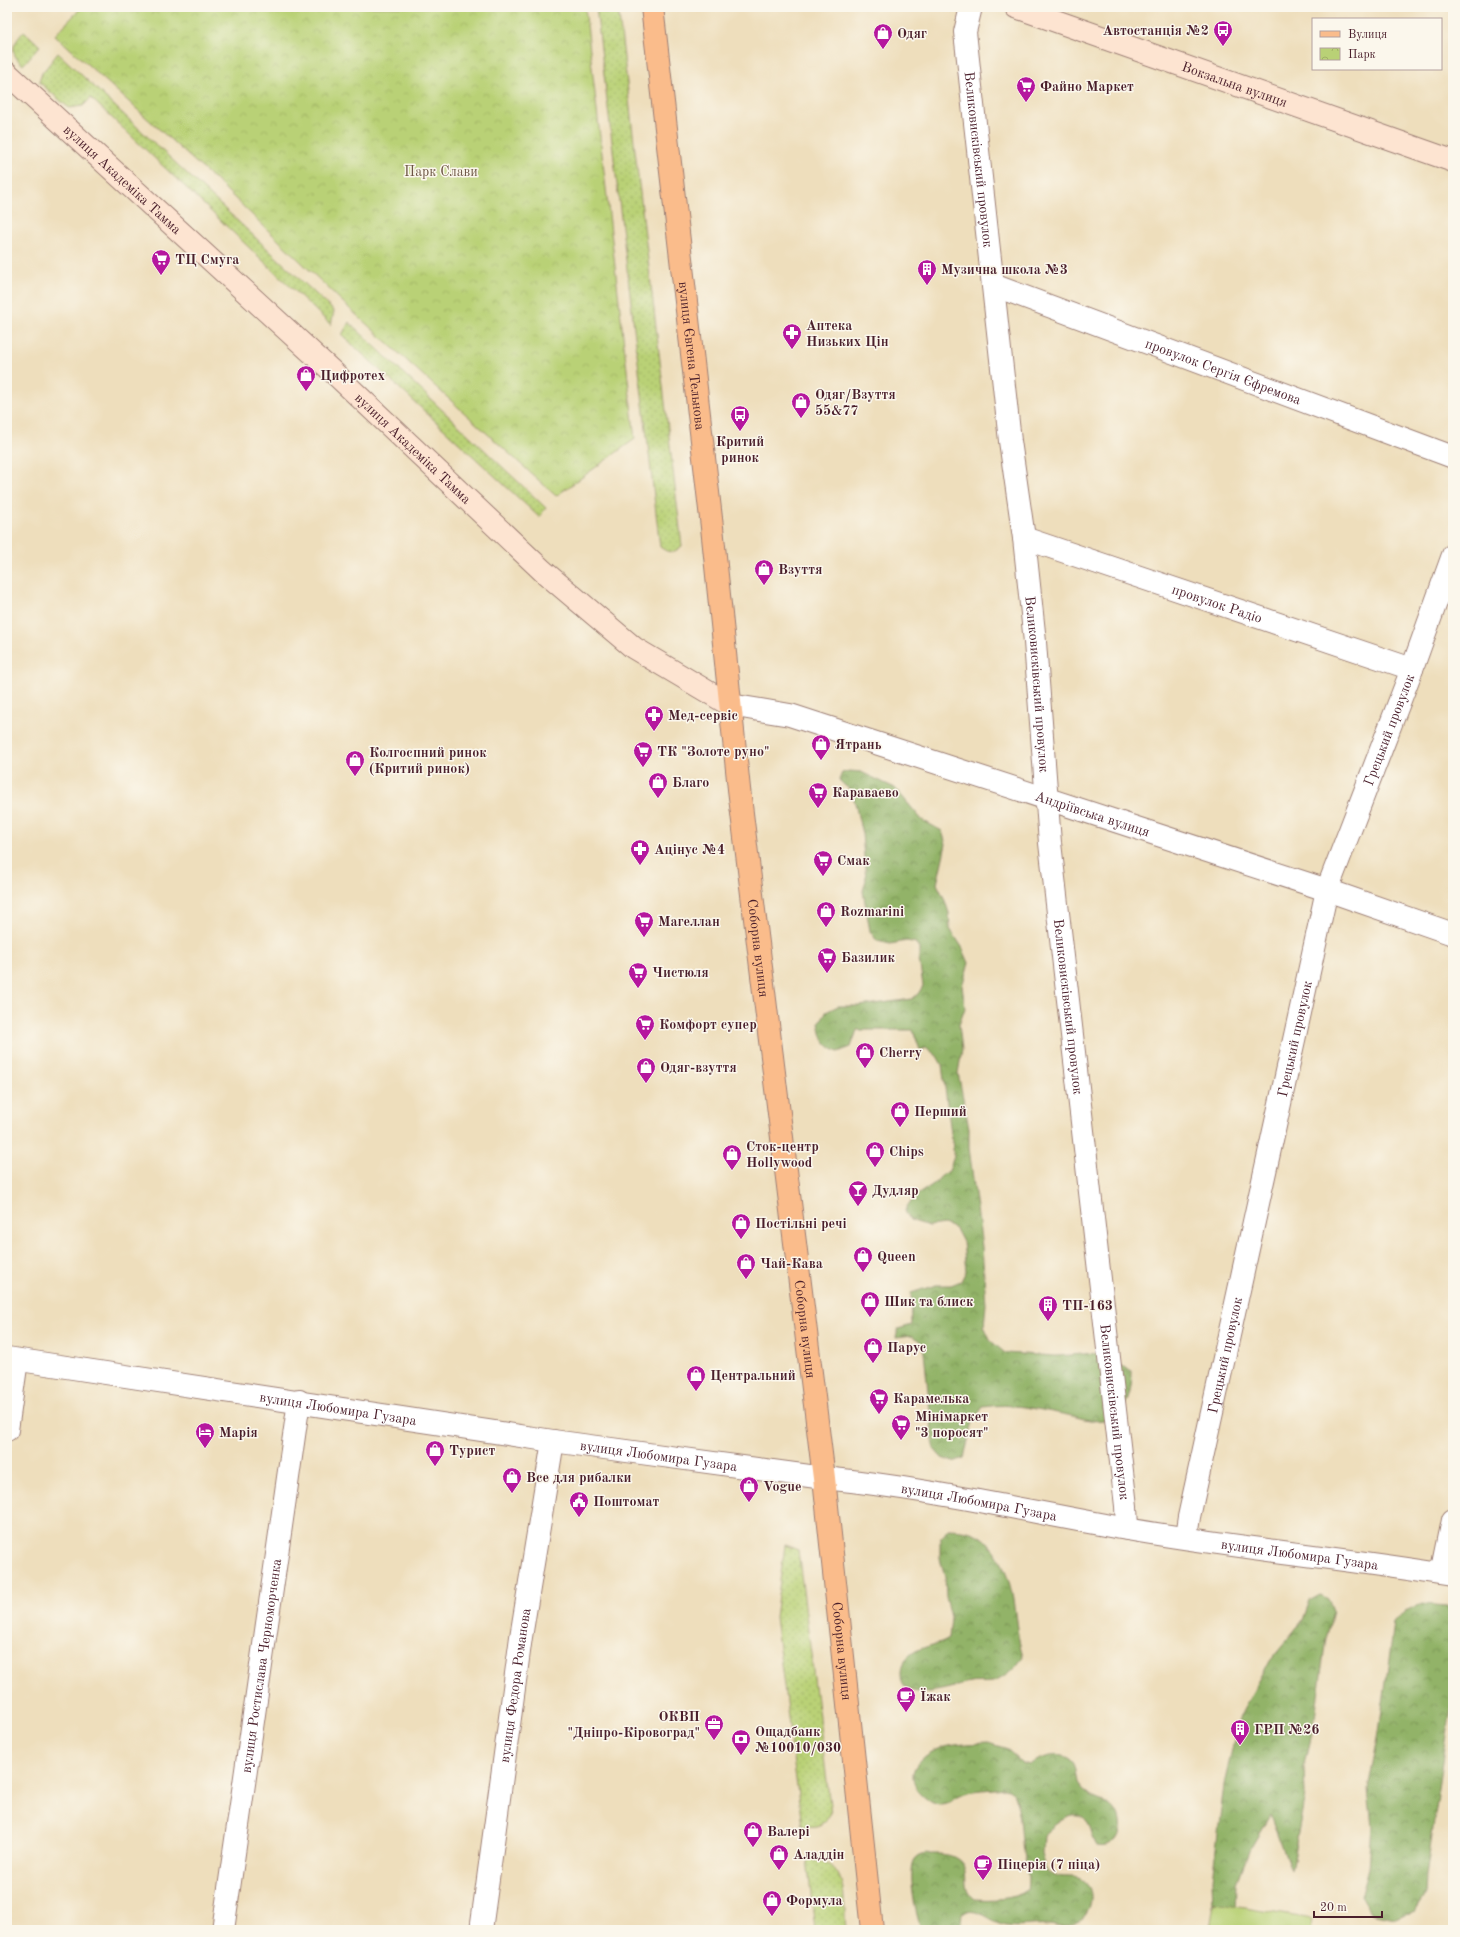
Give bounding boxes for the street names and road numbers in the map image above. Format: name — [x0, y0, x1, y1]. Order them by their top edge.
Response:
street label: Вокзальна вулиця — [1180, 60, 1289, 110]
street label: Великовисківський провулок — [961, 71, 995, 248]
street label: вулиця Академіка Тамма — [61, 123, 183, 237]
street label: вулиця Євгена Тельнова — [676, 281, 707, 431]
street label: провулок Сергія Єфремова — [1143, 337, 1303, 408]
street label: вулиця Академіка Тамма — [352, 391, 473, 507]
street label: провулок Радіо — [1170, 582, 1264, 626]
street label: Великовисківський провулок — [1022, 595, 1051, 773]
street label: Грецький провулок — [1362, 672, 1417, 788]
street label: Андріївська вулиця — [1033, 789, 1151, 840]
street label: Соборна вулиця — [745, 898, 771, 998]
street label: Великовисківський провулок — [1051, 918, 1085, 1095]
street label: Грецький провулок — [1276, 979, 1315, 1098]
street label: Соборна вулиця — [792, 1279, 818, 1379]
street label: Грецький провулок — [1206, 1296, 1245, 1415]
street label: Великовисківський провулок — [1097, 1323, 1131, 1501]
street label: вулиця Любомира Гузара — [259, 1391, 417, 1428]
street label: вулиця Любомира Гузара — [579, 1439, 738, 1474]
street label: вулиця Любомира Гузара — [900, 1482, 1058, 1524]
street label: вулиця Любомира Гузара — [1220, 1538, 1379, 1573]
street label: вулиця Ростислава Черноморченка — [240, 1558, 284, 1774]
street label: Соборна вулиця — [829, 1601, 854, 1701]
street label: вулиця Федора Романова — [498, 1607, 534, 1764]

